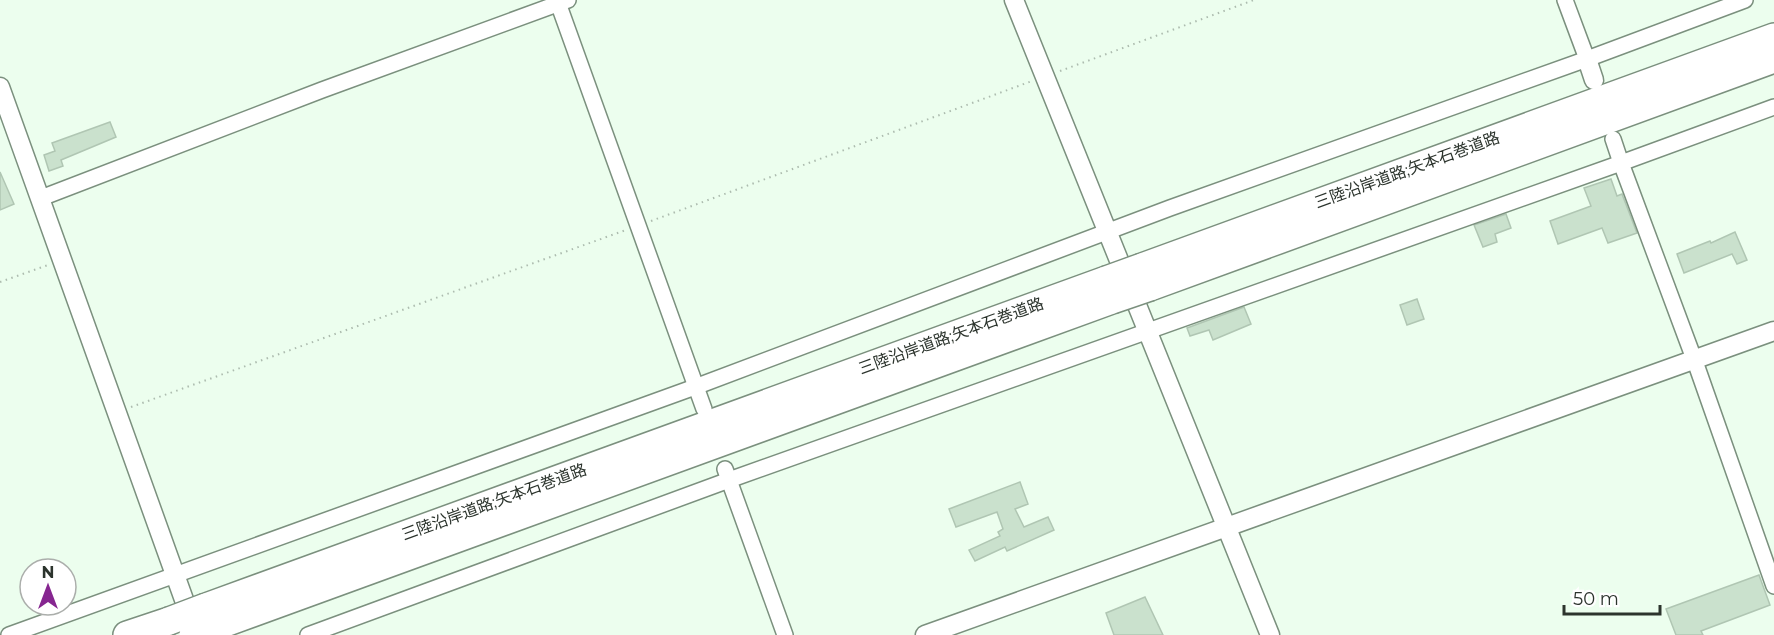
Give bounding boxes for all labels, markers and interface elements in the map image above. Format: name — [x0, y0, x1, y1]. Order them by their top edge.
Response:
street label: 三陸沿岸道路;矢本石巻道路 — [1312, 128, 1502, 212]
street label: 三陸沿岸道路;矢本石巻道路 — [856, 294, 1046, 378]
street label: 三陸沿岸道路;矢本石巻道路 — [399, 460, 589, 544]
north arrow — [18, 557, 78, 617]
text: N — [42, 563, 54, 582]
scale bar — [1564, 578, 1660, 616]
text: 50 m — [1573, 588, 1619, 610]

